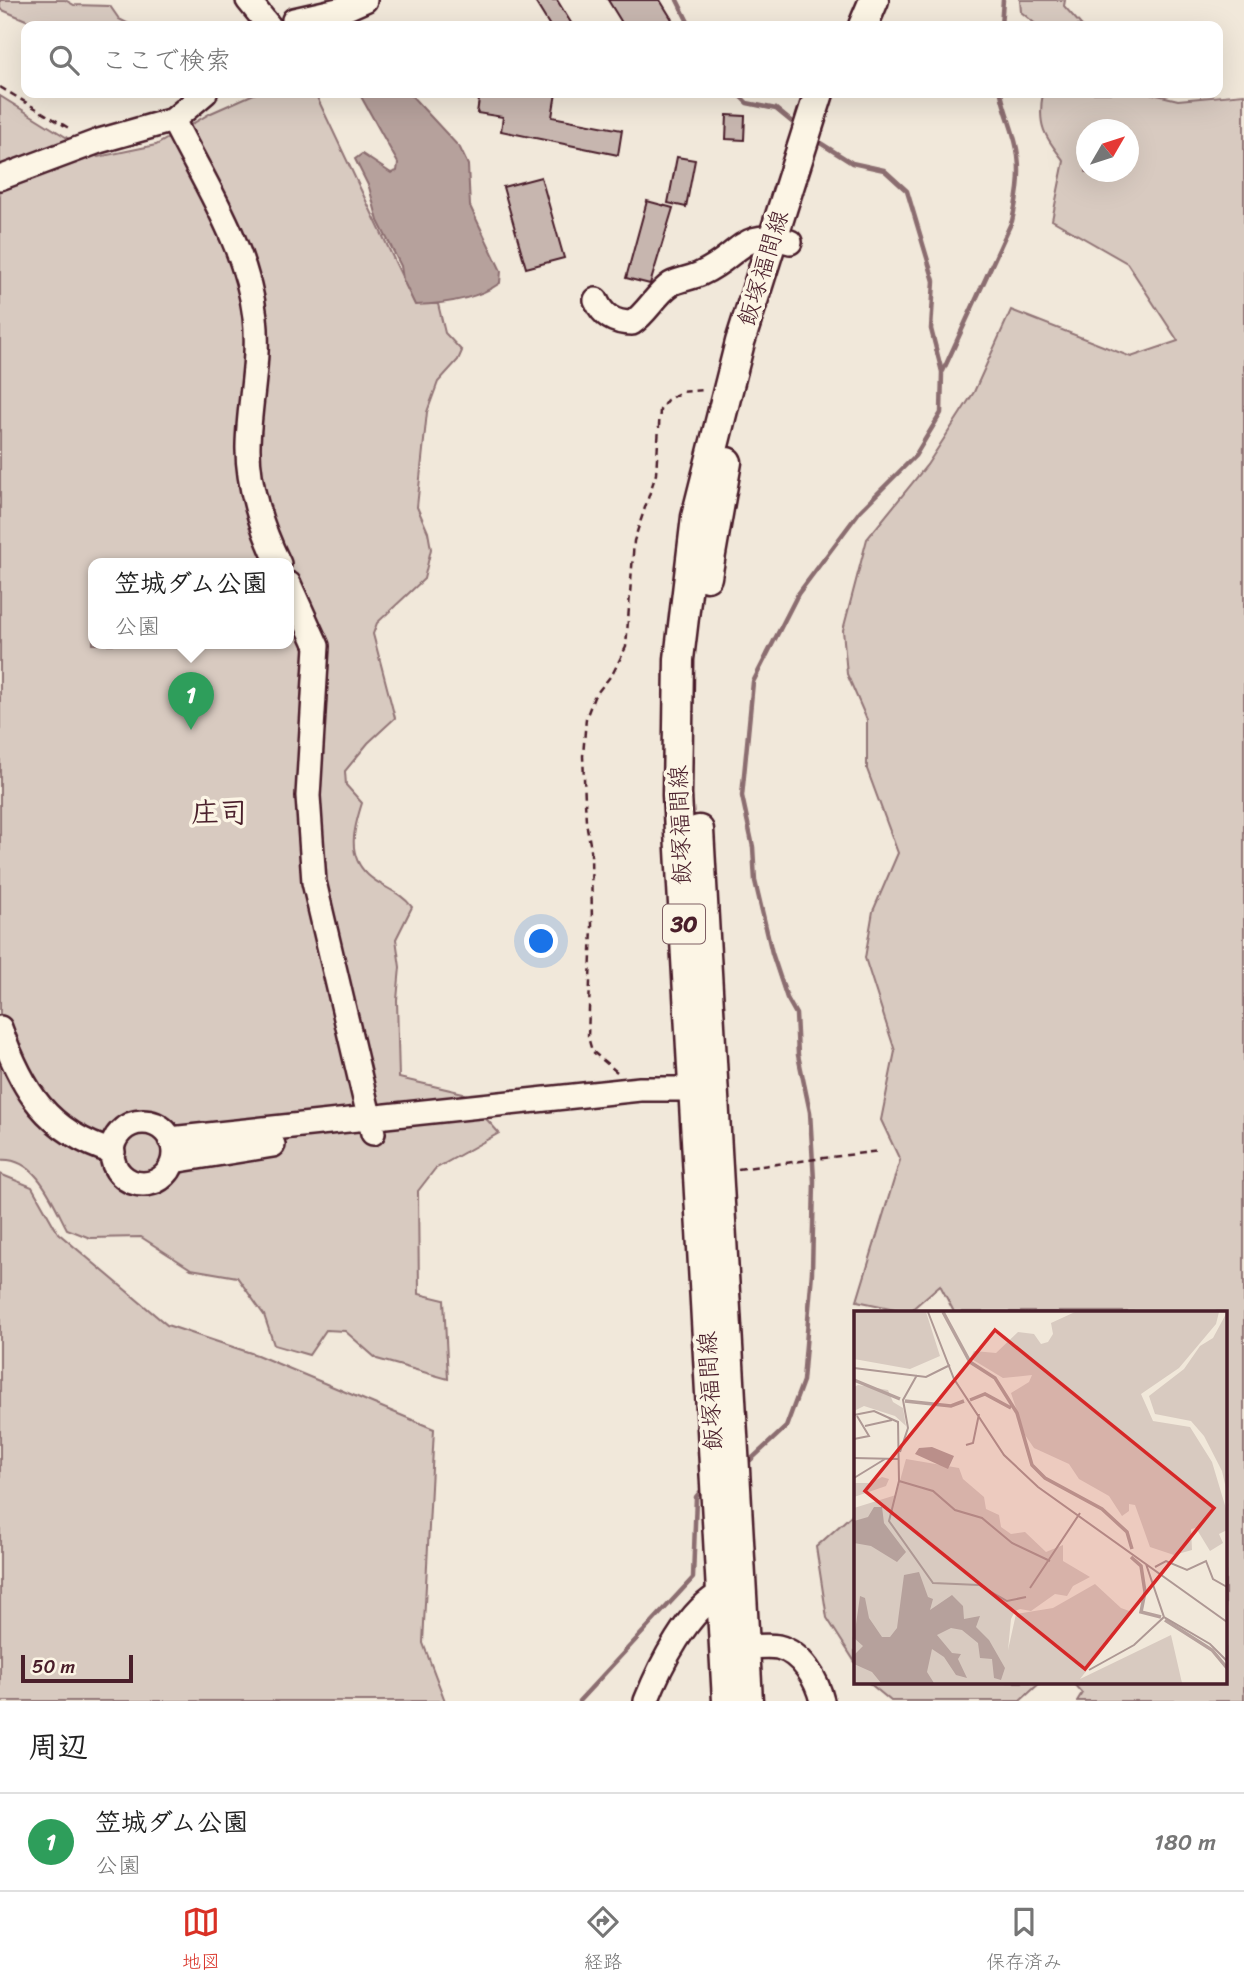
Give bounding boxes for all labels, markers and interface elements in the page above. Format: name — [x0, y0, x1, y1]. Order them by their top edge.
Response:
search box — [21, 21, 1223, 98]
text: ここで検索 — [101, 37, 231, 83]
icon: search — [45, 41, 83, 79]
north arrow — [1076, 119, 1139, 182]
street label: 飯塚福間線 — [725, 204, 801, 332]
popup — [88, 558, 294, 649]
text: 笠城ダム公園 — [114, 560, 268, 606]
text: 公園 — [114, 606, 160, 647]
pin: 1 — [168, 672, 214, 730]
street label: 飯塚福間線 — [657, 764, 703, 886]
district label: 庄司 — [191, 788, 247, 837]
road number: 30 — [663, 904, 705, 944]
your location — [524, 924, 558, 958]
inset map — [854, 1311, 1226, 1684]
street label: 飯塚福間線 — [686, 1330, 734, 1452]
text: 50 m — [32, 1650, 75, 1683]
scale bar — [21, 1652, 133, 1684]
text: 周辺 — [28, 1720, 88, 1774]
text: 笠城ダム公園 — [95, 1799, 248, 1845]
text: 1 — [46, 1822, 56, 1863]
text: 180 m — [1154, 1822, 1216, 1863]
text: 公園 — [95, 1845, 141, 1886]
tab: 地図 — [182, 1903, 220, 1978]
tab: 経路 — [584, 1903, 622, 1978]
tab: 保存済み — [986, 1903, 1062, 1978]

